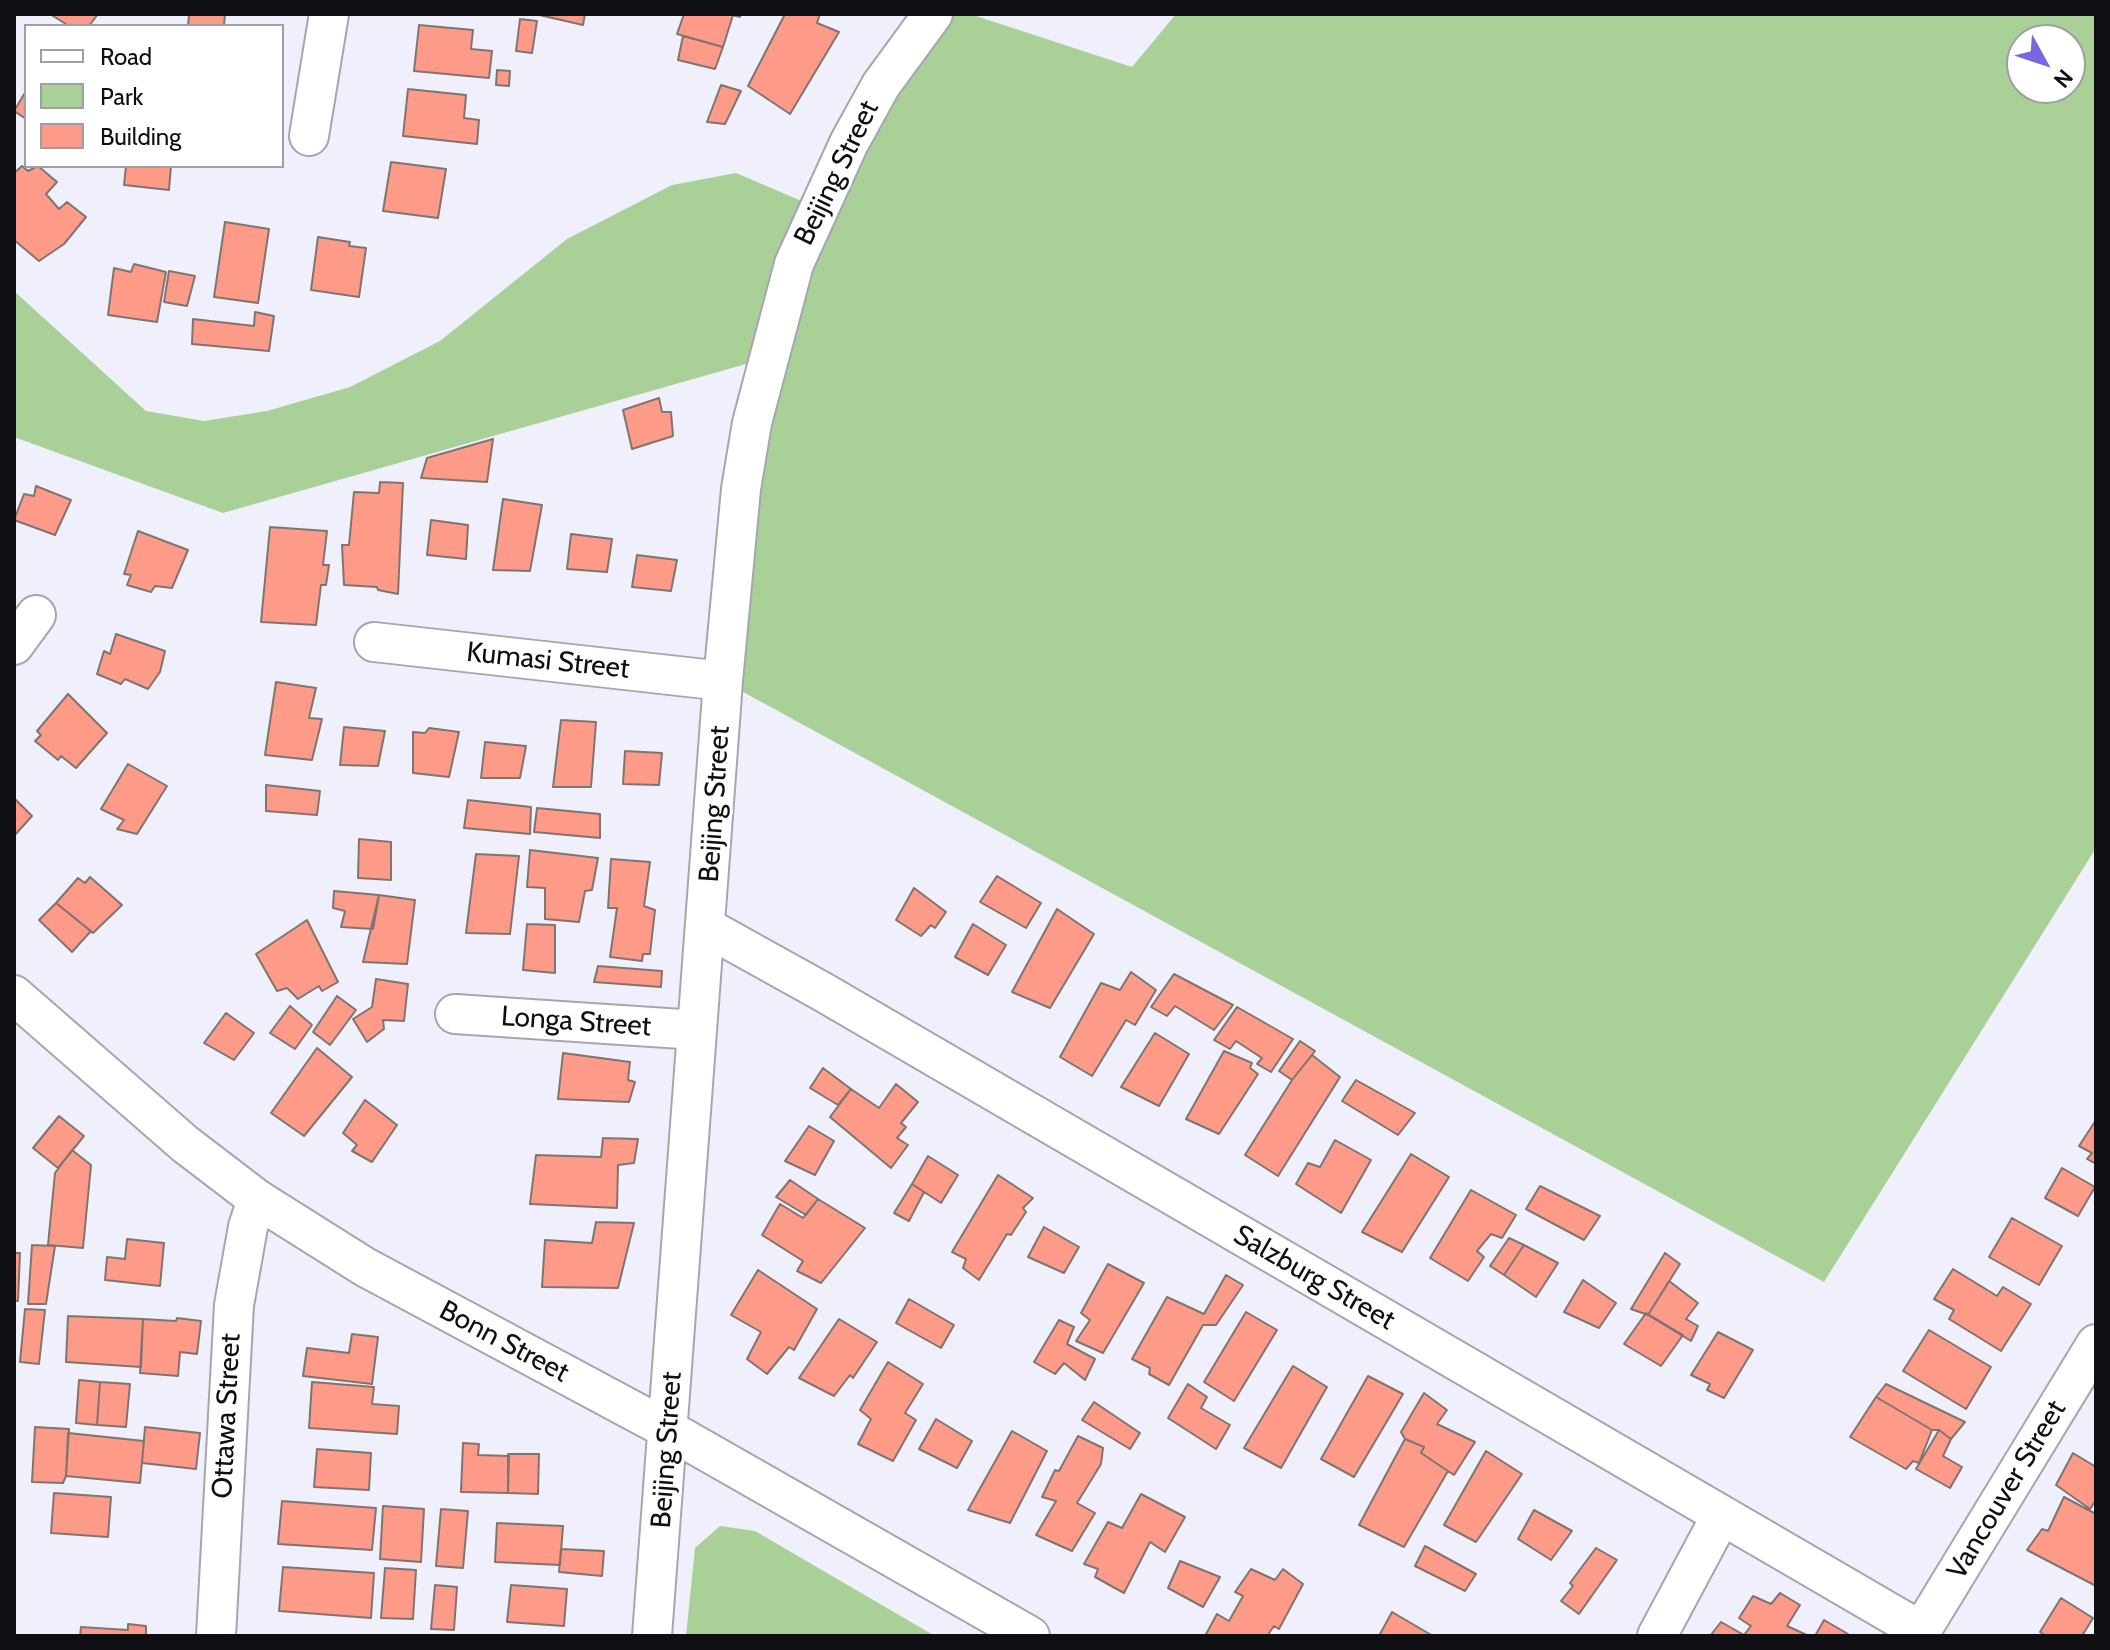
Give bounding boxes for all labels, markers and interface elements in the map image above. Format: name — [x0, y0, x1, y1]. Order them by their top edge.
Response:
legend — [24, 24, 284, 168]
north arrow — [2006, 24, 2086, 104]
text: Road — [100, 42, 152, 71]
text: N — [2048, 64, 2079, 93]
text: Park — [100, 82, 143, 111]
street label: Beijing Street — [788, 95, 886, 251]
text: Building — [100, 122, 181, 151]
street label: Kumasi Street — [465, 636, 631, 686]
street label: Beijing Street — [693, 725, 737, 883]
street label: Longa Street — [500, 1000, 652, 1044]
street label: Salzburg Street — [1227, 1218, 1401, 1338]
street label: Bonn Street — [434, 1294, 574, 1390]
street label: Ottawa Street — [206, 1333, 248, 1499]
street label: Beijing Street — [645, 1371, 689, 1529]
street label: Vancouver Street — [1940, 1395, 2074, 1585]

